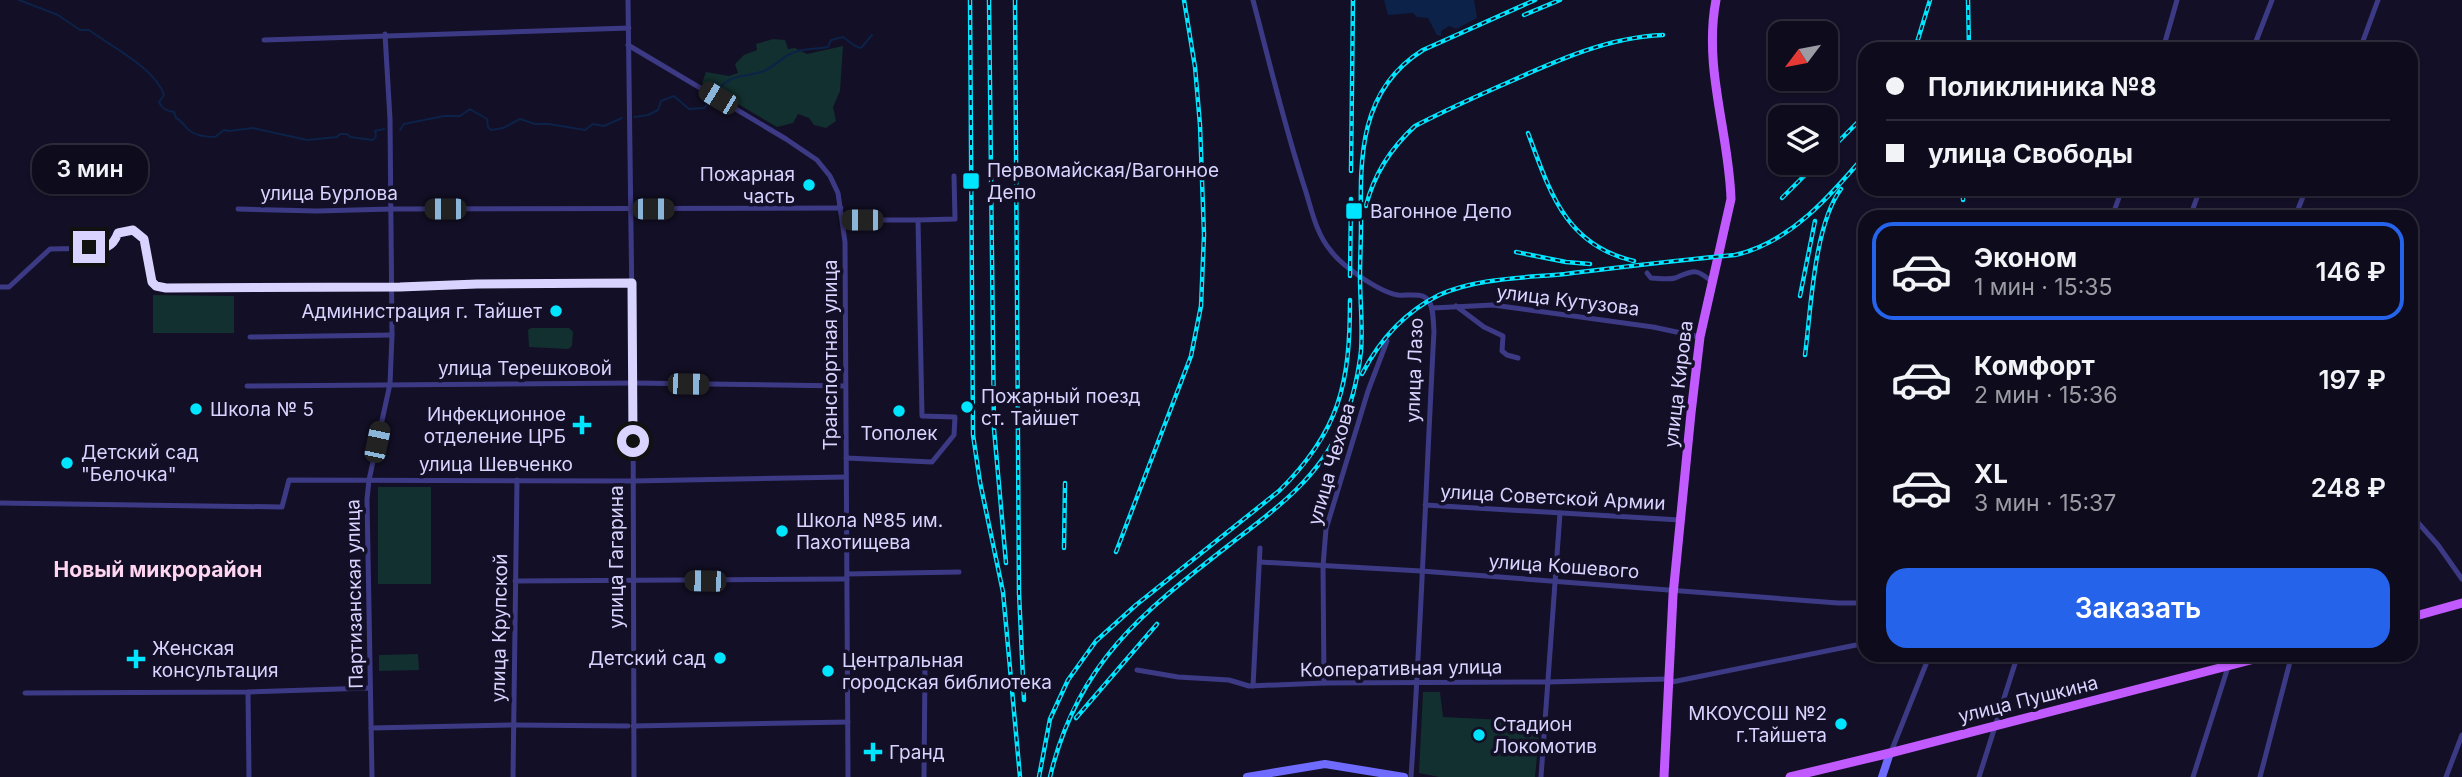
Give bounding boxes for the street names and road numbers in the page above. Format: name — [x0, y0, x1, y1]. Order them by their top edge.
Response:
street label: улица Бурлова — [260, 182, 398, 205]
street label: Транспортная улица — [819, 260, 842, 450]
street label: улица Кутузова — [1495, 280, 1641, 321]
street label: улица Лазо — [1401, 317, 1428, 423]
street label: улица Кирова — [1659, 319, 1698, 449]
street label: улица Терешковой — [438, 357, 612, 380]
street label: улица Чехова — [1303, 400, 1360, 528]
street label: улица Шевченко — [419, 453, 573, 476]
street label: улица Советской Армии — [1440, 480, 1666, 515]
street label: улица Гагарина — [605, 485, 628, 629]
street label: Партизанская улица — [341, 499, 368, 689]
street label: улица Кошевого — [1488, 550, 1640, 583]
street label: улица Крупской — [487, 554, 512, 702]
street label: Кооперативная улица — [1300, 655, 1502, 682]
street label: улица Пушкина — [1956, 671, 2100, 728]

